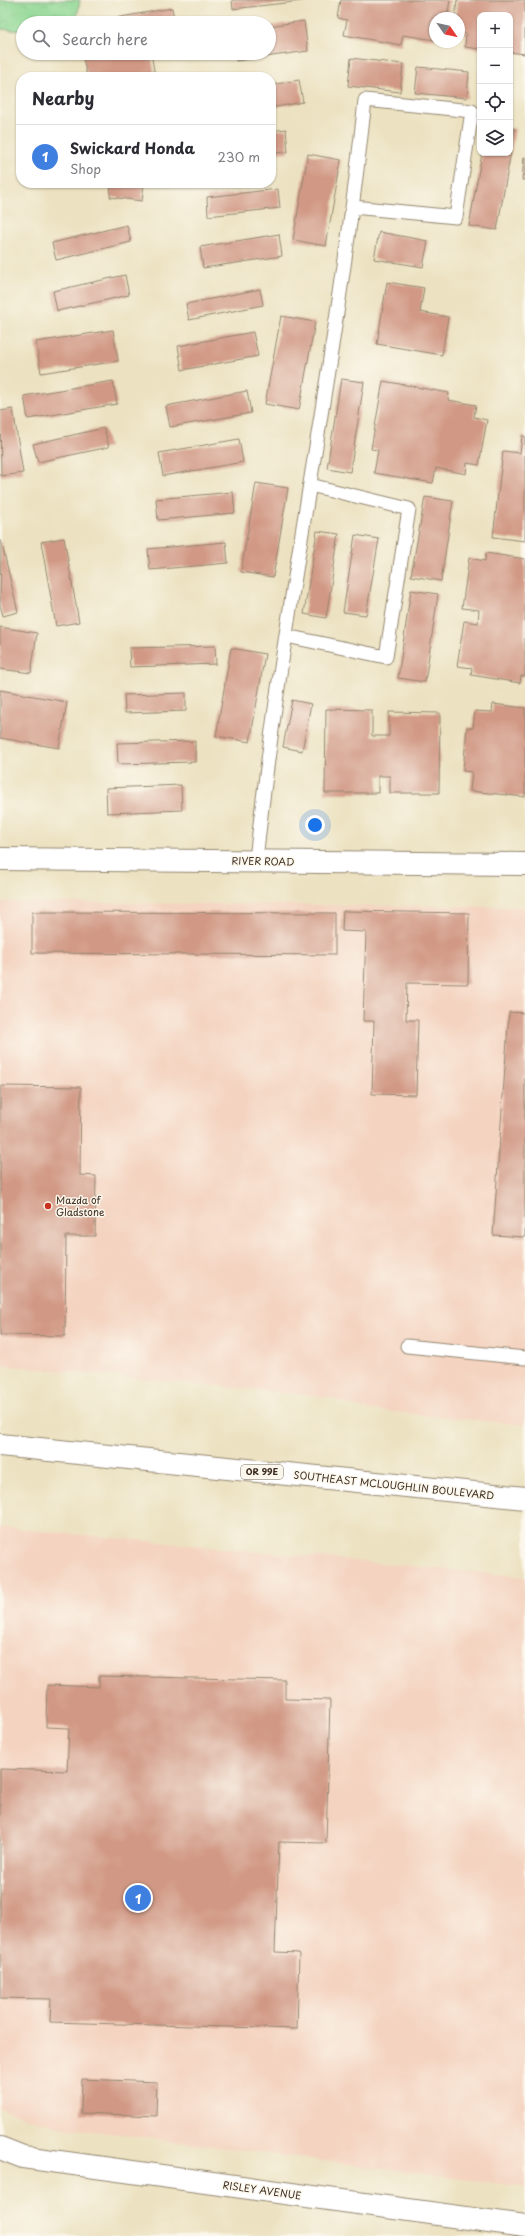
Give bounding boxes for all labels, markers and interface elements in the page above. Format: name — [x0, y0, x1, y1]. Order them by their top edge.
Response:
north arrow — [429, 12, 465, 48]
map controls — [477, 12, 513, 156]
button: + — [477, 12, 513, 48]
search box — [16, 16, 276, 60]
icon: search — [30, 27, 52, 49]
text: Search here — [62, 27, 148, 50]
button: − — [477, 48, 513, 84]
button: locate — [477, 84, 513, 120]
text: Nearby — [32, 85, 94, 111]
button: layers — [477, 120, 513, 156]
text: Swickard Honda — [70, 136, 195, 159]
text: 1 — [42, 147, 48, 166]
text: 230 m — [218, 147, 260, 166]
text: Shop — [70, 159, 101, 178]
your location — [305, 815, 325, 835]
street label: RIVER ROAD — [231, 852, 295, 869]
place label: Mazda of Gladstone — [56, 1192, 105, 1219]
marker: Mazda of Gladstone — [43, 1201, 53, 1211]
road number: OR 99E — [241, 1465, 283, 1479]
street label: SOUTHEAST MCLOUGHLIN BOULEVARD — [293, 1467, 495, 1503]
pin: 1 — [125, 1883, 151, 1913]
street label: RISLEY AVENUE — [222, 2177, 302, 2202]

